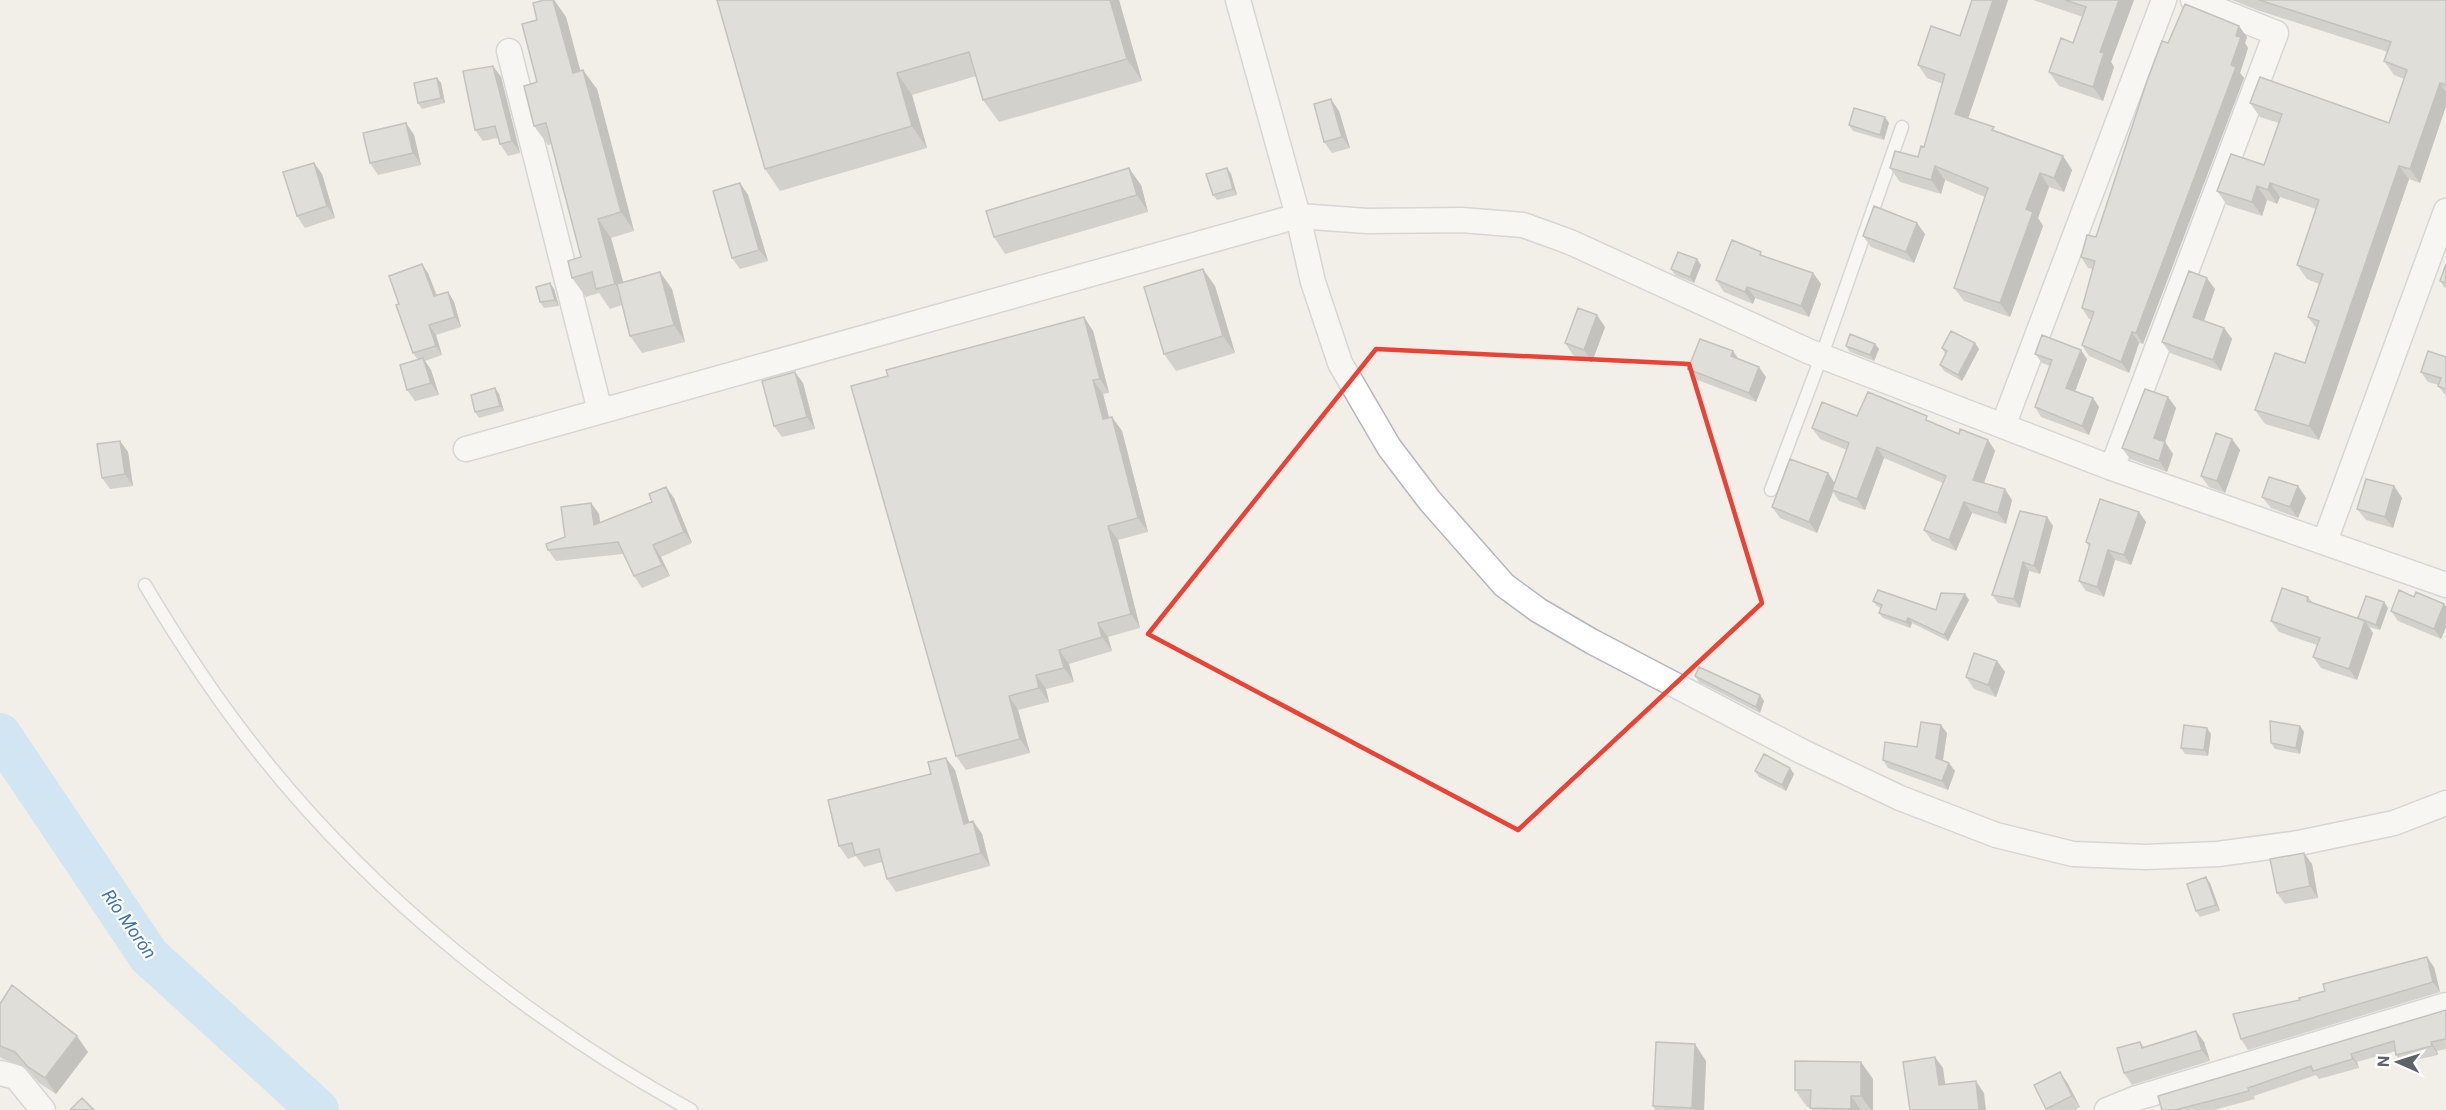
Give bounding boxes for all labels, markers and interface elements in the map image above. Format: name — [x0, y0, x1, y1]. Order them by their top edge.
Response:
water label: Río Morón — [98, 885, 161, 963]
north arrow — [2368, 1032, 2428, 1092]
text: N — [2374, 1055, 2393, 1067]

